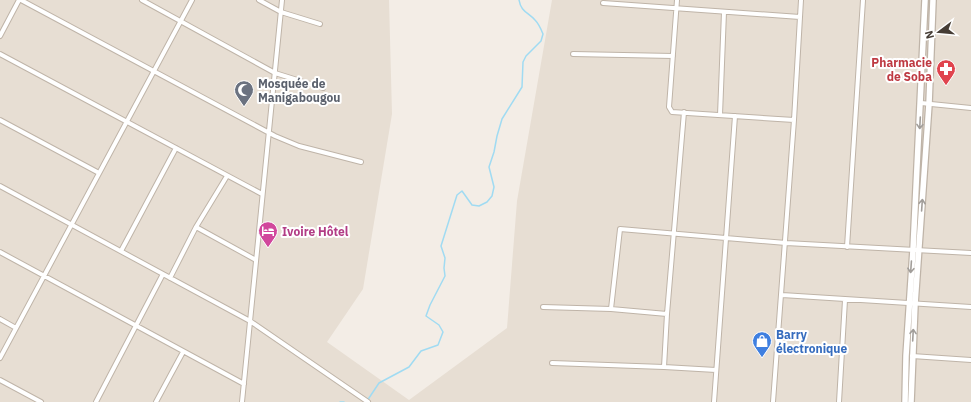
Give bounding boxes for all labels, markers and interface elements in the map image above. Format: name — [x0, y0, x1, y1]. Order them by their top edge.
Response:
north arrow — [919, 12, 959, 52]
text: N — [922, 29, 937, 41]
place label: Pharmacie de Soba — [871, 55, 932, 84]
pharmacy icon: Pharmacie de Soba — [935, 58, 957, 86]
place label: Mosquée de Manigabougou — [258, 76, 340, 105]
mosque icon: Mosquée de Manigabougou — [233, 79, 255, 107]
one-way arrow — [916, 116, 923, 129]
one-way arrow — [918, 199, 925, 212]
hotel icon: Ivoire Hôtel — [257, 220, 279, 248]
place label: Ivoire Hôtel — [282, 224, 349, 239]
one-way arrow — [908, 260, 915, 273]
place label: Barry électronique — [776, 327, 848, 356]
one-way arrow — [909, 329, 917, 342]
shop icon: Barry électronique — [751, 330, 773, 358]

